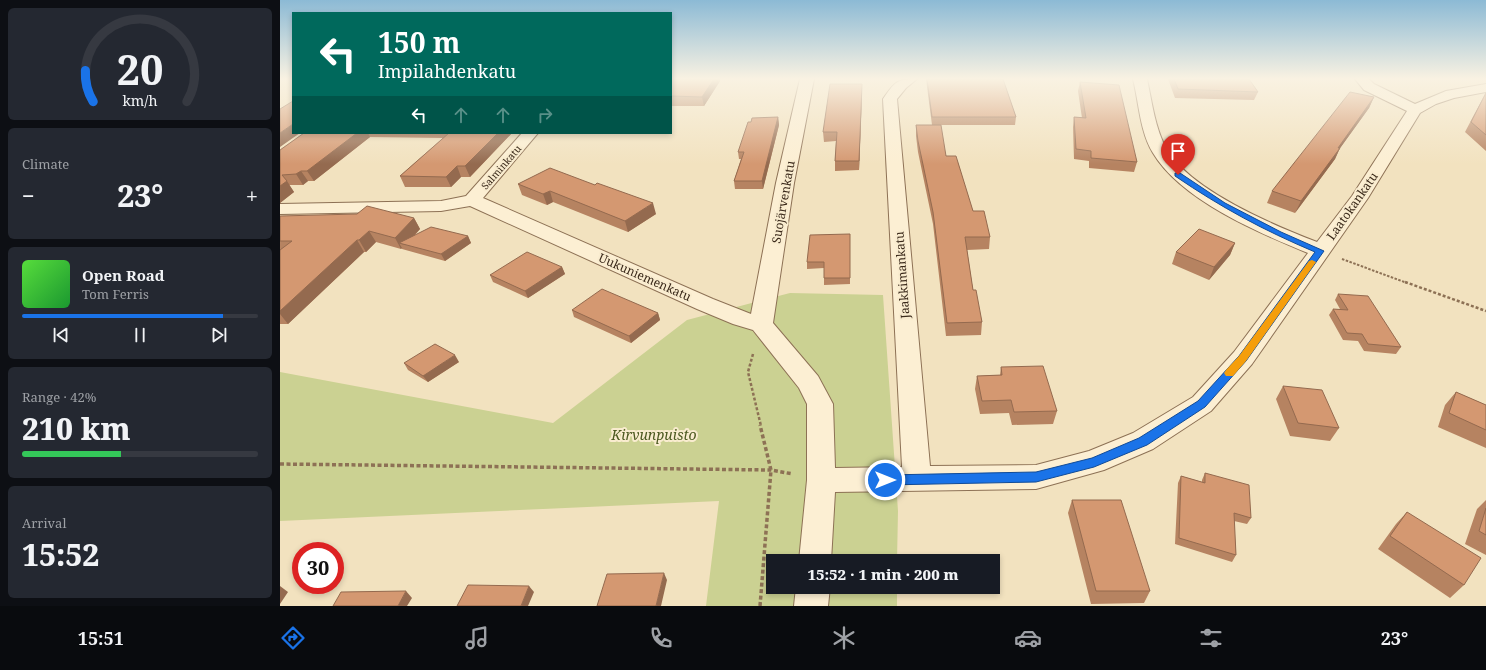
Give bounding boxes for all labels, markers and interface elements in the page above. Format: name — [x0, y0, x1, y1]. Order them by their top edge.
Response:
text: 150 m — [378, 23, 460, 61]
icon: left — [312, 28, 364, 80]
text: 20 — [116, 41, 164, 97]
text: Impilahdenkatu — [378, 59, 516, 83]
text: km/h — [122, 90, 158, 109]
icon: left — [408, 104, 430, 126]
icon: ahead — [450, 104, 472, 126]
icon: ahead — [492, 104, 514, 126]
icon: right — [534, 104, 556, 126]
pin — [1161, 134, 1195, 175]
icon: arrive — [1167, 140, 1189, 162]
street label: Salminkatu — [478, 141, 525, 192]
text: Climate — [22, 155, 69, 173]
street label: Suojärvenkatu — [767, 159, 799, 245]
street label: Laatokankatu — [1322, 168, 1382, 243]
text: 23° — [117, 175, 163, 216]
text: − — [22, 180, 35, 210]
text: + — [246, 180, 258, 210]
street label: Jaakkimankatu — [890, 231, 914, 320]
street label: Uukuniemenkatu — [596, 249, 694, 305]
text: Open Road — [82, 265, 165, 285]
text: Tom Ferris — [82, 285, 149, 303]
icon: previous — [50, 324, 72, 346]
icon: pause — [129, 324, 151, 346]
icon: next — [208, 324, 230, 346]
text: Range · 42% — [22, 388, 96, 406]
text: 210 km — [22, 408, 131, 449]
park label: Kirvunpuisto — [610, 425, 697, 444]
position arrow — [864, 459, 906, 501]
text: Arrival — [22, 514, 66, 532]
text: 15:52 — [22, 534, 99, 575]
speed limit sign: 30 — [292, 542, 344, 594]
text: 15:52 · 1 min · 200 m — [807, 564, 959, 584]
icon: directions — [279, 624, 307, 652]
icon: music — [463, 624, 491, 652]
icon: phone — [647, 624, 675, 652]
icon: climate — [830, 624, 858, 652]
icon: car — [1014, 624, 1042, 652]
icon: filters — [1197, 624, 1225, 652]
text: 15:51 — [78, 626, 124, 650]
text: 23° — [1381, 626, 1408, 650]

